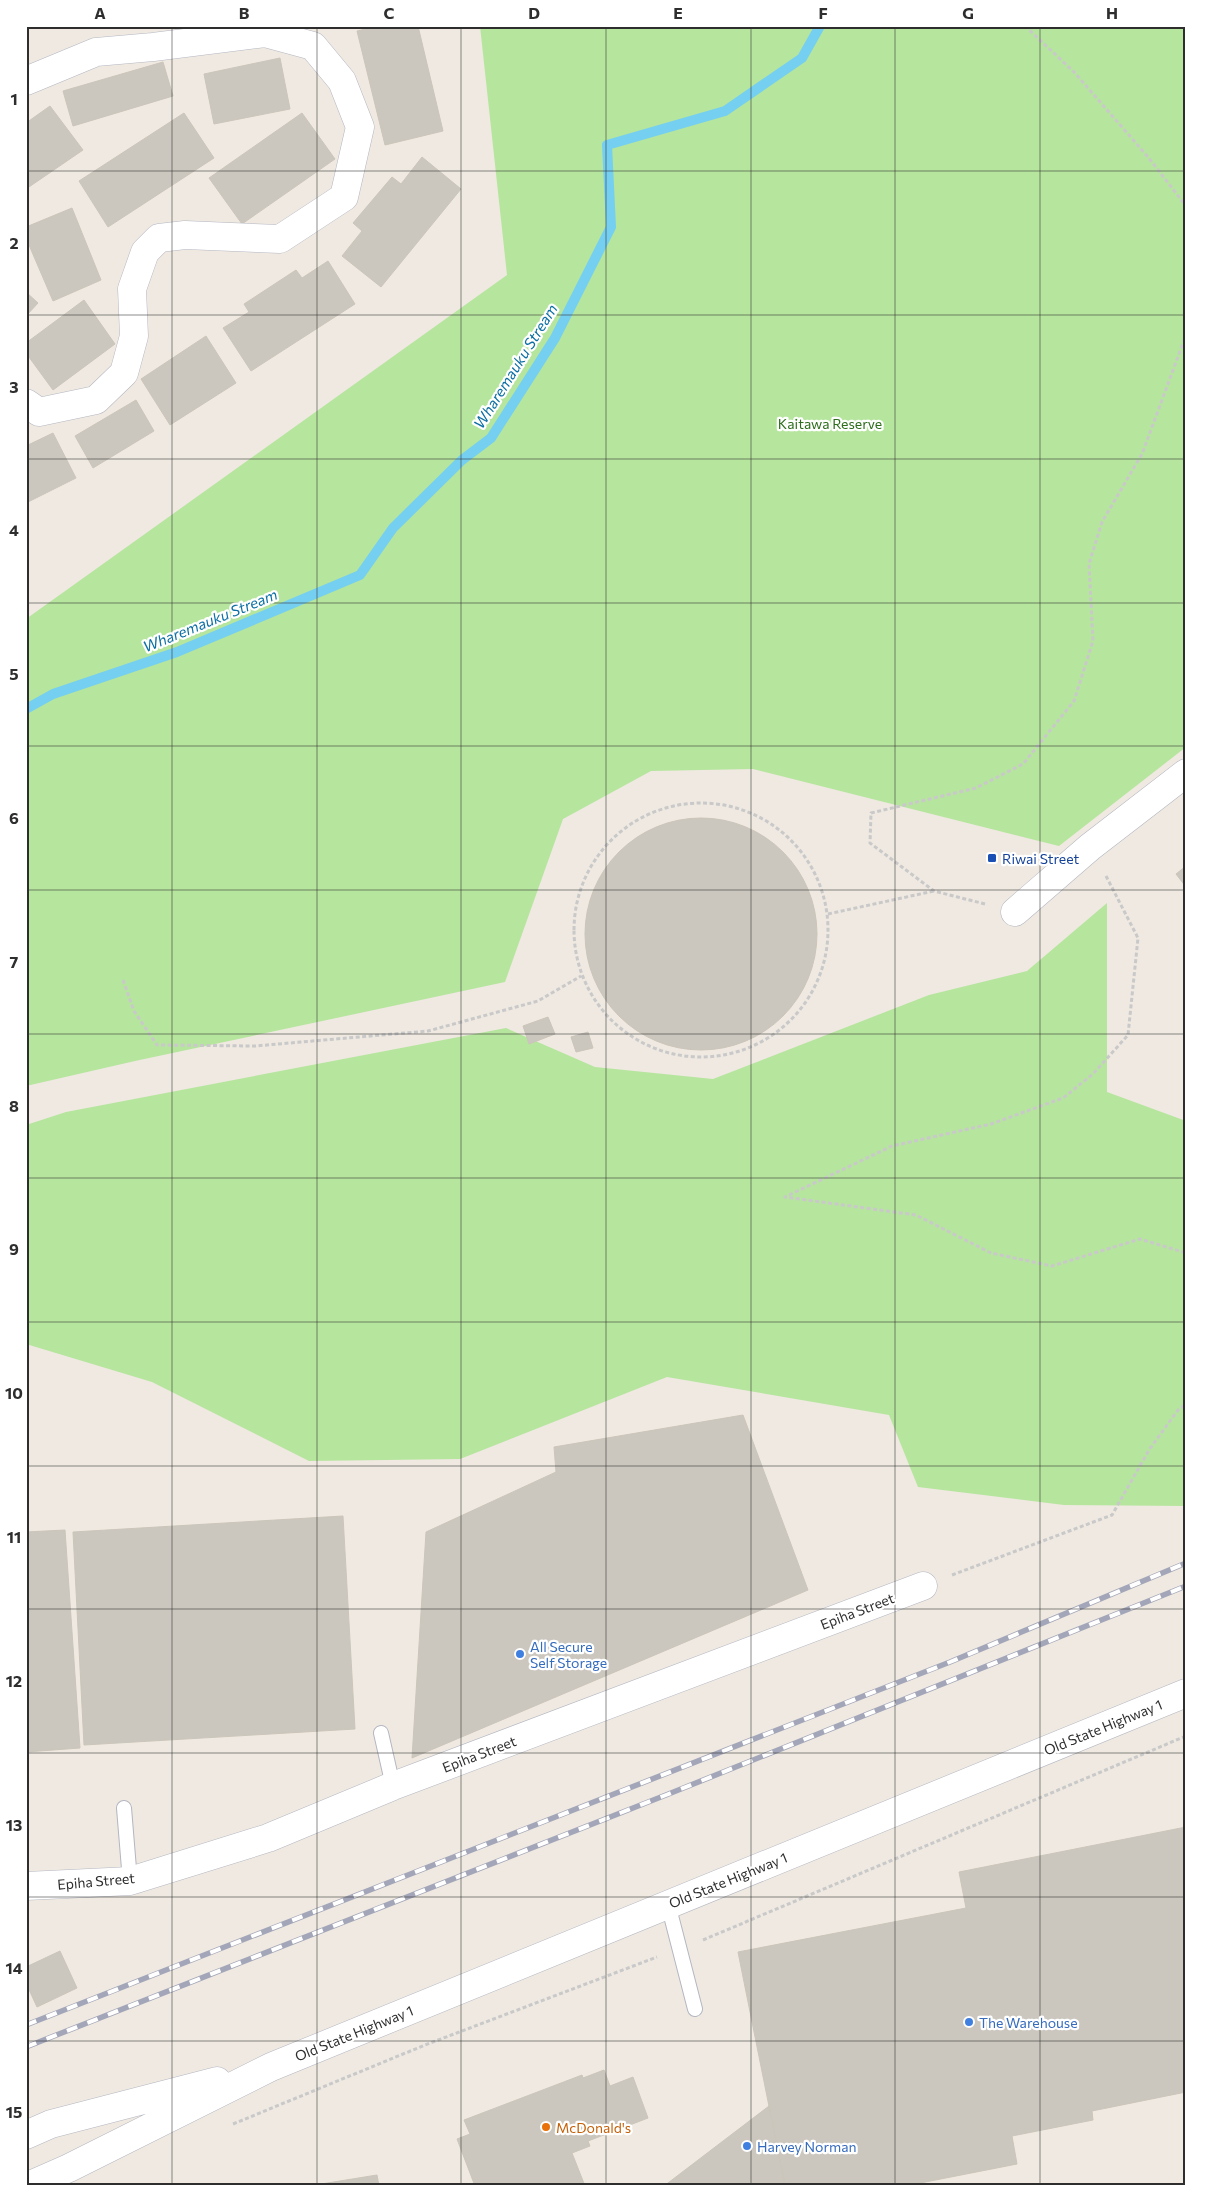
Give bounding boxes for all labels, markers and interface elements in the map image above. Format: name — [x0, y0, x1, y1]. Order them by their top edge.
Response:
text: A — [94, 3, 106, 22]
text: B — [239, 3, 250, 22]
text: C — [384, 3, 395, 22]
text: D — [528, 3, 540, 22]
text: E — [673, 3, 683, 22]
text: F — [818, 3, 828, 22]
text: G — [962, 3, 974, 22]
text: H — [1106, 3, 1118, 22]
text: 1 — [10, 89, 18, 108]
text: 2 — [9, 233, 19, 252]
water label: Wharemauku Stream — [469, 300, 561, 432]
text: 3 — [9, 377, 19, 396]
park label: Kaitawa Reserve — [778, 415, 882, 432]
text: 4 — [9, 520, 19, 539]
water label: Wharemauku Stream — [140, 585, 280, 655]
text: 5 — [9, 664, 19, 683]
text: 6 — [9, 808, 19, 827]
place label: Riwai Street — [1002, 850, 1079, 867]
marker: Riwai Street — [986, 852, 998, 864]
text: 7 — [10, 952, 19, 971]
text: 8 — [9, 1096, 19, 1115]
text: 9 — [9, 1239, 19, 1258]
text: 10 — [5, 1383, 23, 1402]
text: 11 — [7, 1527, 21, 1546]
street label: Epiha Street — [818, 1589, 897, 1633]
place label: All Secure Self Storage — [530, 1638, 607, 1671]
marker: All Secure Self Storage — [514, 1648, 526, 1660]
text: 12 — [6, 1671, 22, 1690]
street label: Old State Highway 1 — [1041, 1695, 1165, 1759]
street label: Epiha Street — [440, 1732, 519, 1776]
text: 13 — [6, 1815, 22, 1834]
street label: Old State Highway 1 — [666, 1848, 790, 1912]
street label: Epiha Street — [57, 1869, 136, 1893]
text: 14 — [5, 1958, 23, 1977]
street label: Old State Highway 1 — [292, 2001, 416, 2065]
place label: The Warehouse — [979, 2014, 1078, 2031]
marker: The Warehouse — [963, 2016, 975, 2028]
text: 15 — [6, 2102, 22, 2121]
place label: McDonald's — [556, 2119, 631, 2136]
marker: McDonald's — [540, 2121, 552, 2133]
place label: Harvey Norman — [757, 2138, 857, 2155]
marker: Harvey Norman — [741, 2140, 753, 2152]

